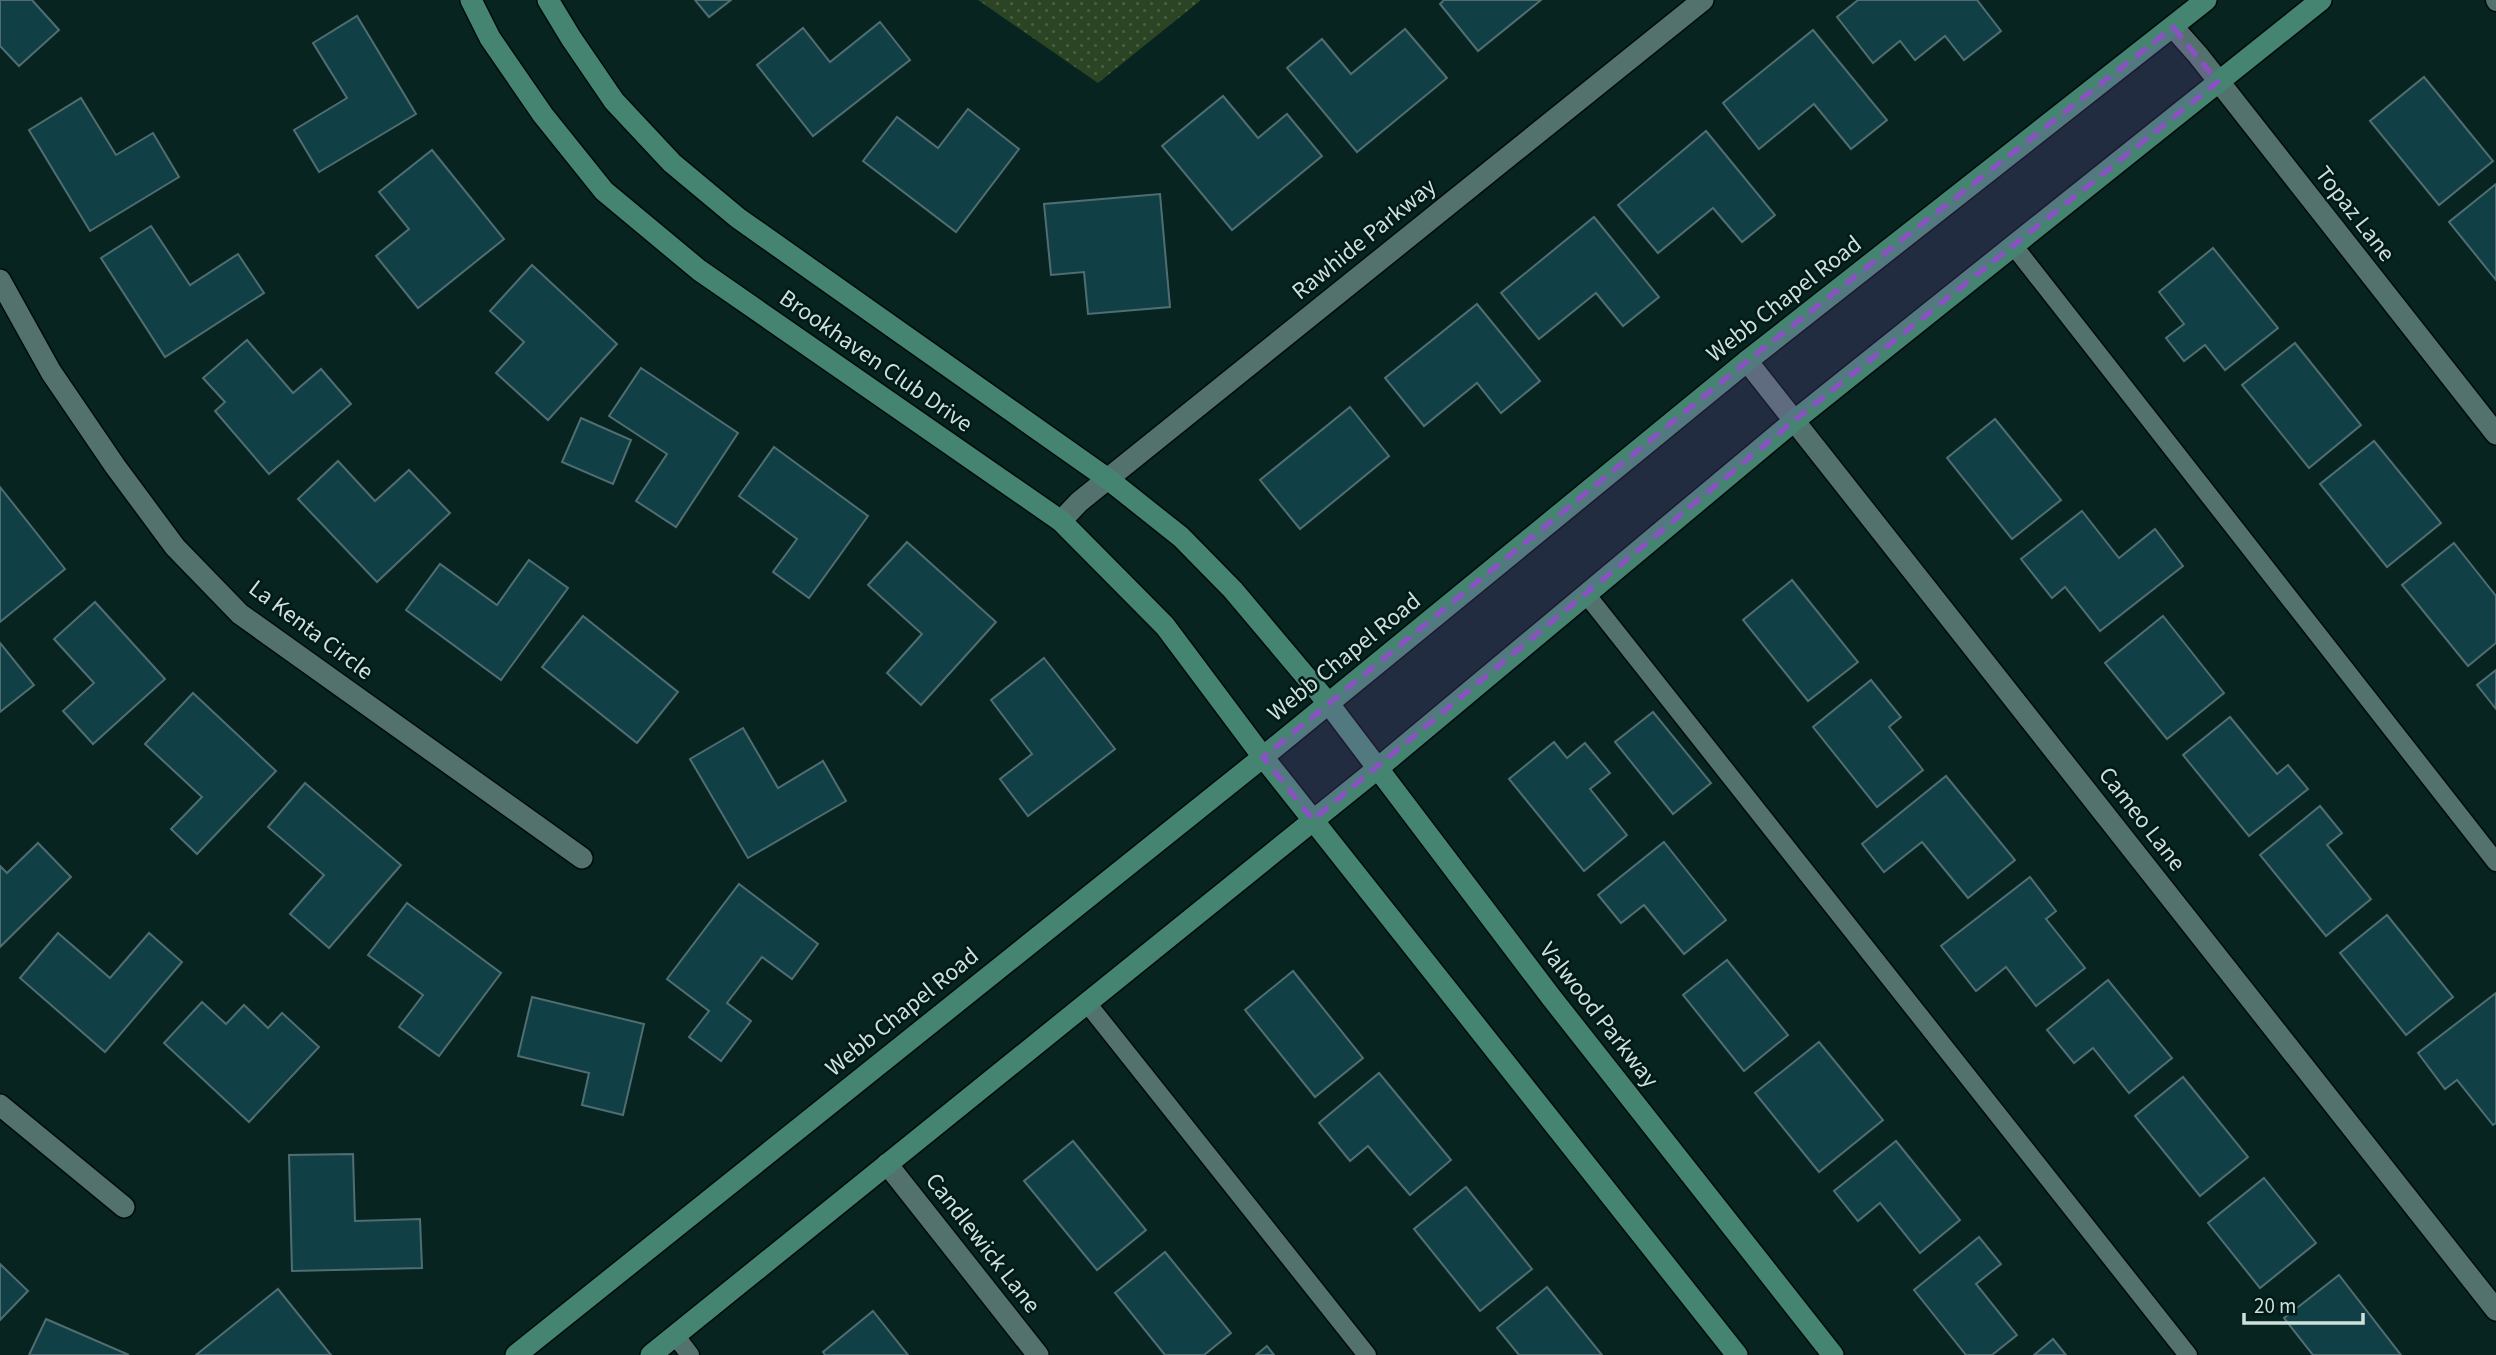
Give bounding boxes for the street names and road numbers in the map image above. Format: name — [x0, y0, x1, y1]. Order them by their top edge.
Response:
street label: Topaz Lane — [2306, 159, 2404, 269]
street label: Rawhide Parkway — [1284, 170, 1444, 308]
street label: Webb Chapel Road — [1699, 227, 1869, 371]
street label: Brookhaven Club Drive — [772, 281, 980, 441]
street label: La Kenta Circle — [241, 571, 381, 689]
street label: Webb Chapel Road — [1260, 584, 1428, 730]
street label: Cameo Lane — [2090, 759, 2194, 879]
street label: Valwood Parkway — [1531, 935, 1667, 1095]
street label: Webb Chapel Road — [818, 939, 986, 1085]
street label: Candlewick Lane — [917, 1165, 1049, 1321]

